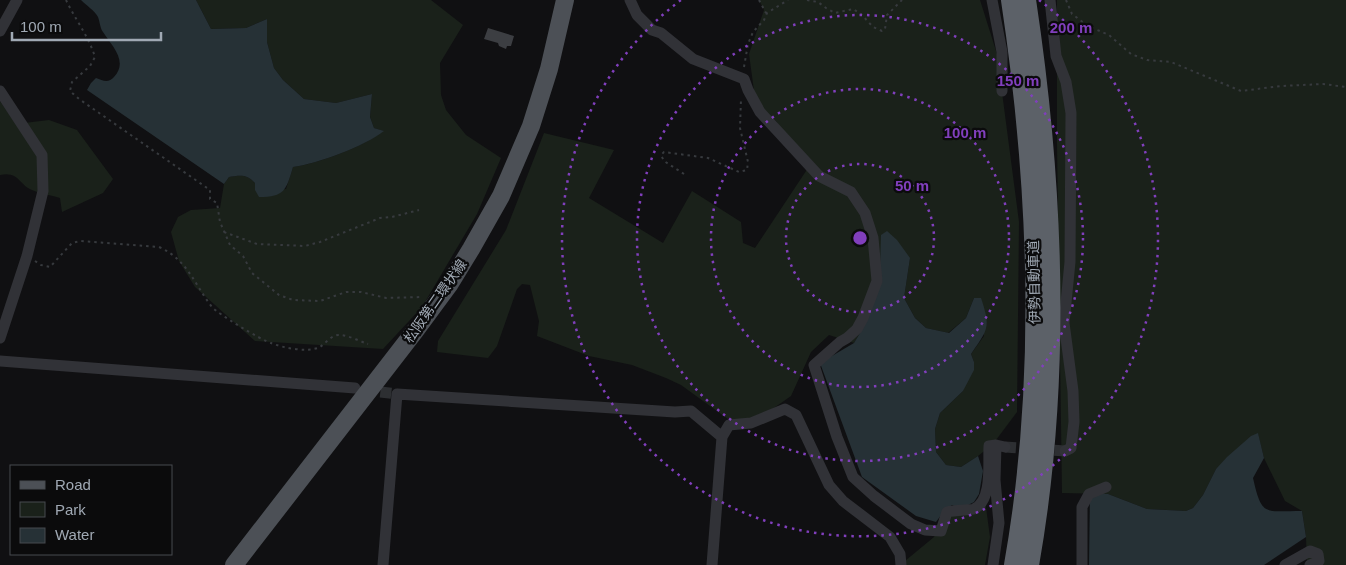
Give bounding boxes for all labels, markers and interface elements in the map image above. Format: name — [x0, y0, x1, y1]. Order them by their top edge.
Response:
scale bar — [12, 10, 161, 42]
text: 100 m — [20, 18, 62, 35]
text: 200 m — [1050, 19, 1092, 36]
text: 150 m — [997, 72, 1039, 89]
text: 100 m — [944, 124, 986, 141]
text: 50 m — [895, 177, 929, 194]
centre of rings — [851, 229, 869, 247]
street label: 伊勢自動車道 — [1025, 240, 1043, 324]
street label: 松阪第二環状線 — [400, 256, 470, 346]
legend — [10, 465, 172, 555]
text: Road — [55, 476, 91, 493]
text: Park — [55, 501, 86, 518]
text: Water — [55, 526, 94, 543]

